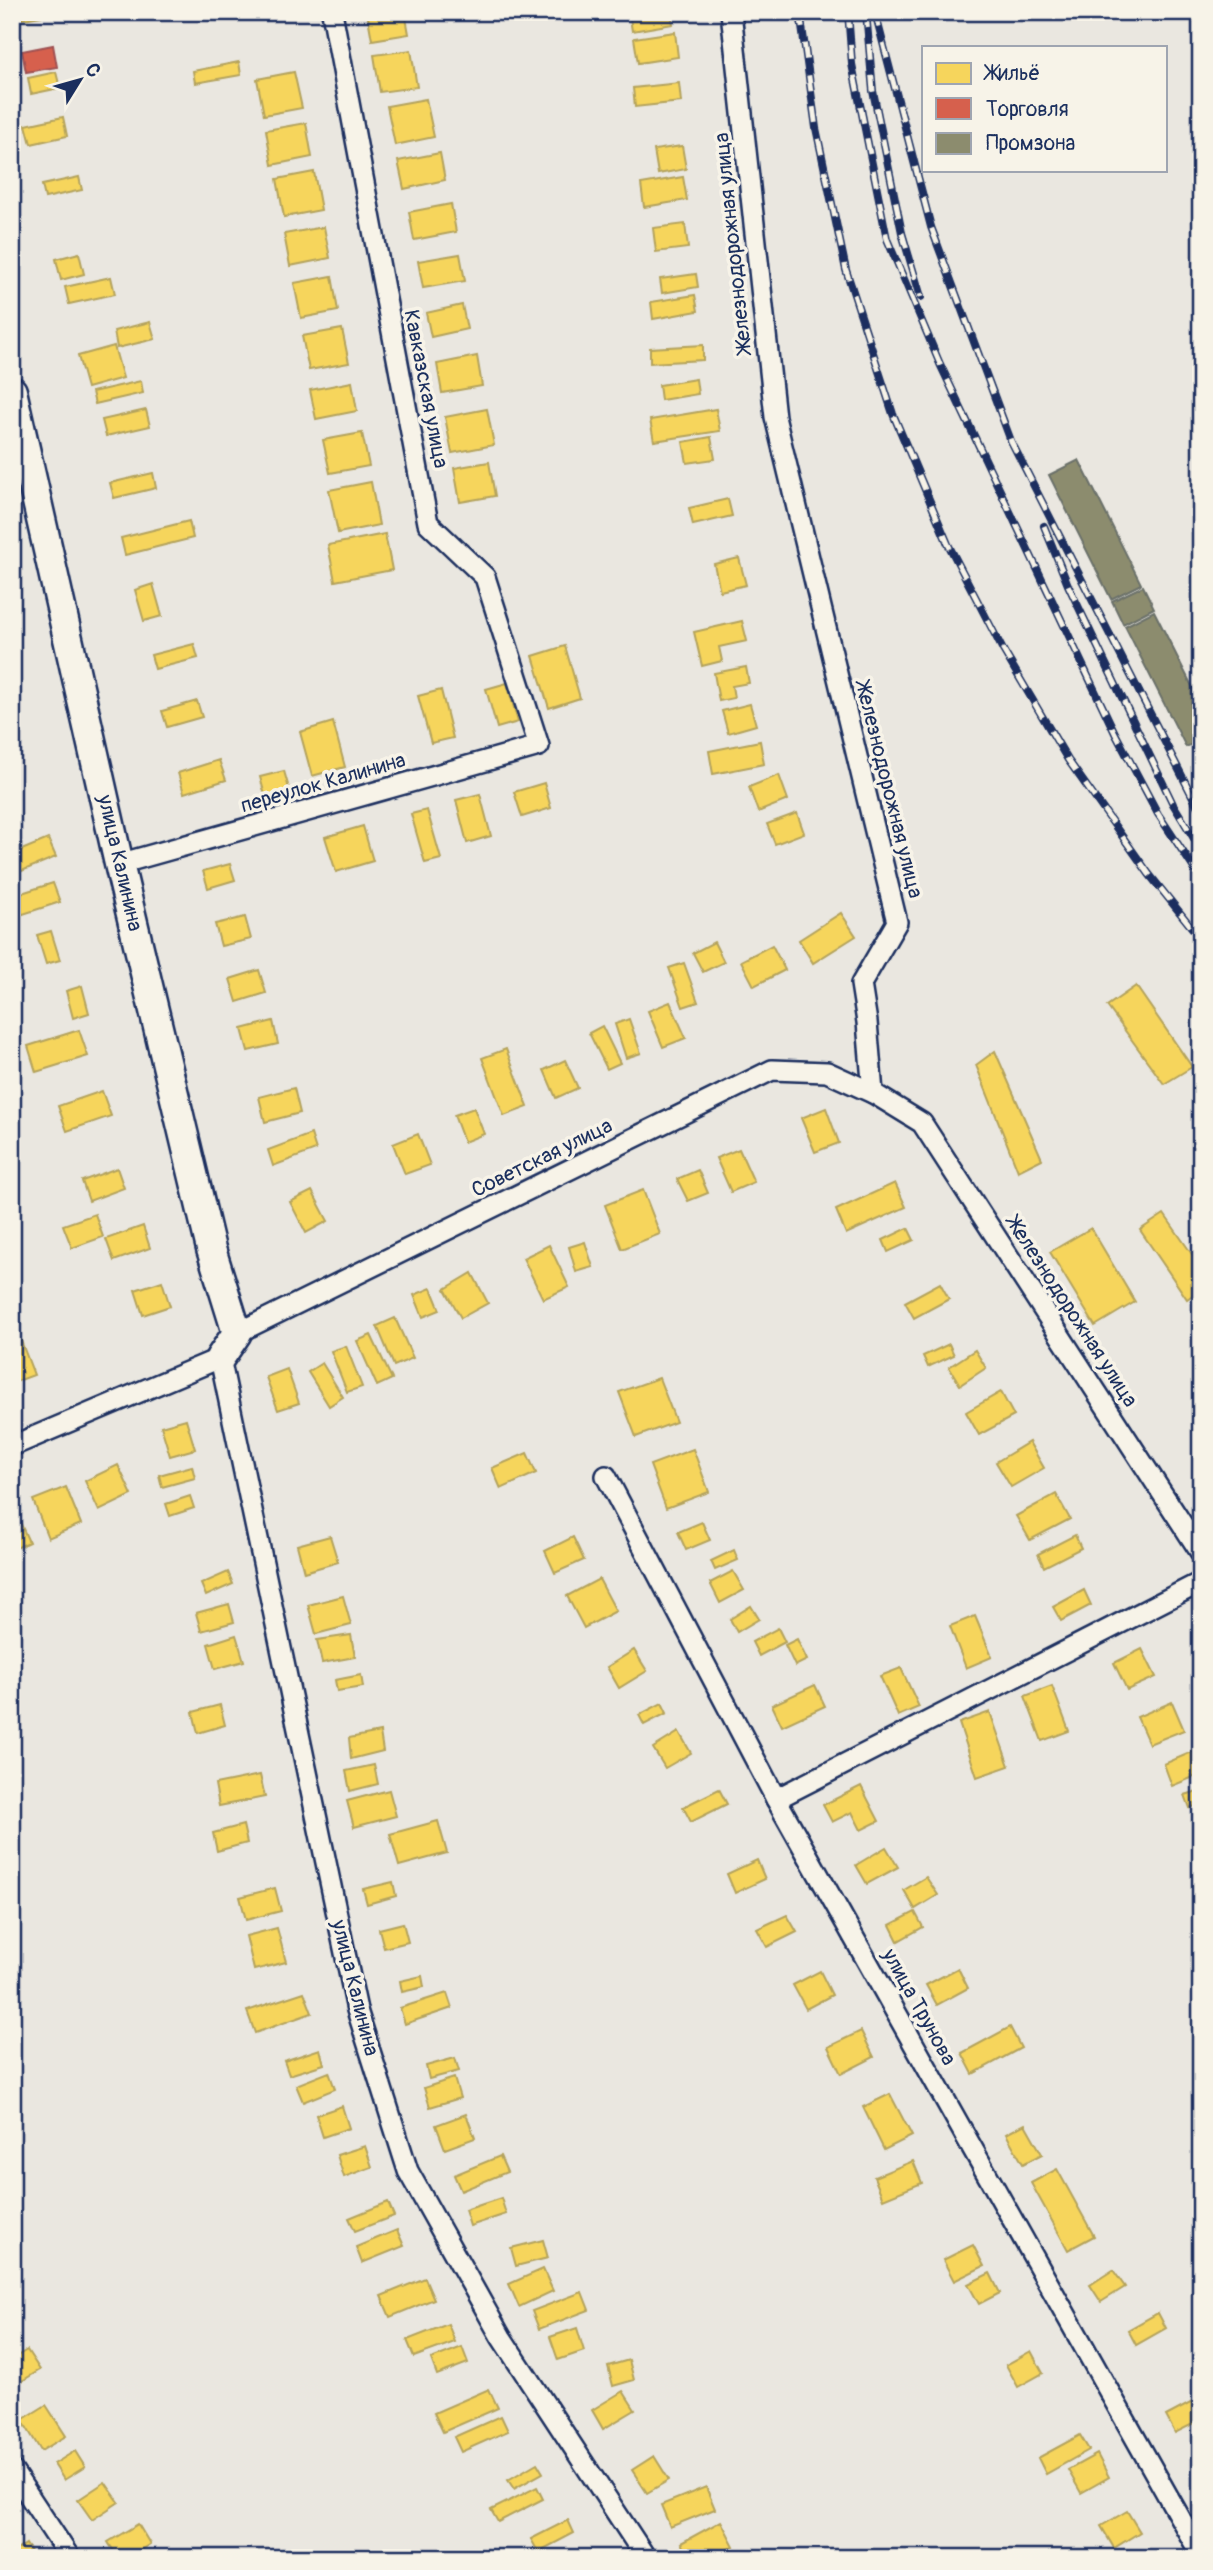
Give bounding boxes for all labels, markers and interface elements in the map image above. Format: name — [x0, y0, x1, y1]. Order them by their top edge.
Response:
north arrow — [46, 46, 116, 116]
legend — [922, 46, 1168, 172]
text: С — [80, 58, 106, 82]
text: Жильё — [983, 60, 1040, 87]
text: Торговля — [986, 96, 1069, 123]
text: Промзона — [986, 130, 1075, 157]
street label: Железнодорожная улица — [708, 131, 758, 358]
street label: Кавказская улица — [397, 307, 455, 471]
street label: Железнодорожная улица — [848, 676, 929, 901]
street label: переулок Калинина — [237, 747, 409, 819]
street label: улица Калинина — [91, 791, 149, 934]
street label: Советская улица — [467, 1112, 617, 1204]
street label: Железнодорожная улица — [999, 1209, 1144, 1412]
street label: улица Калинина — [325, 1916, 385, 2059]
street label: улица Трунова — [875, 1943, 962, 2070]

